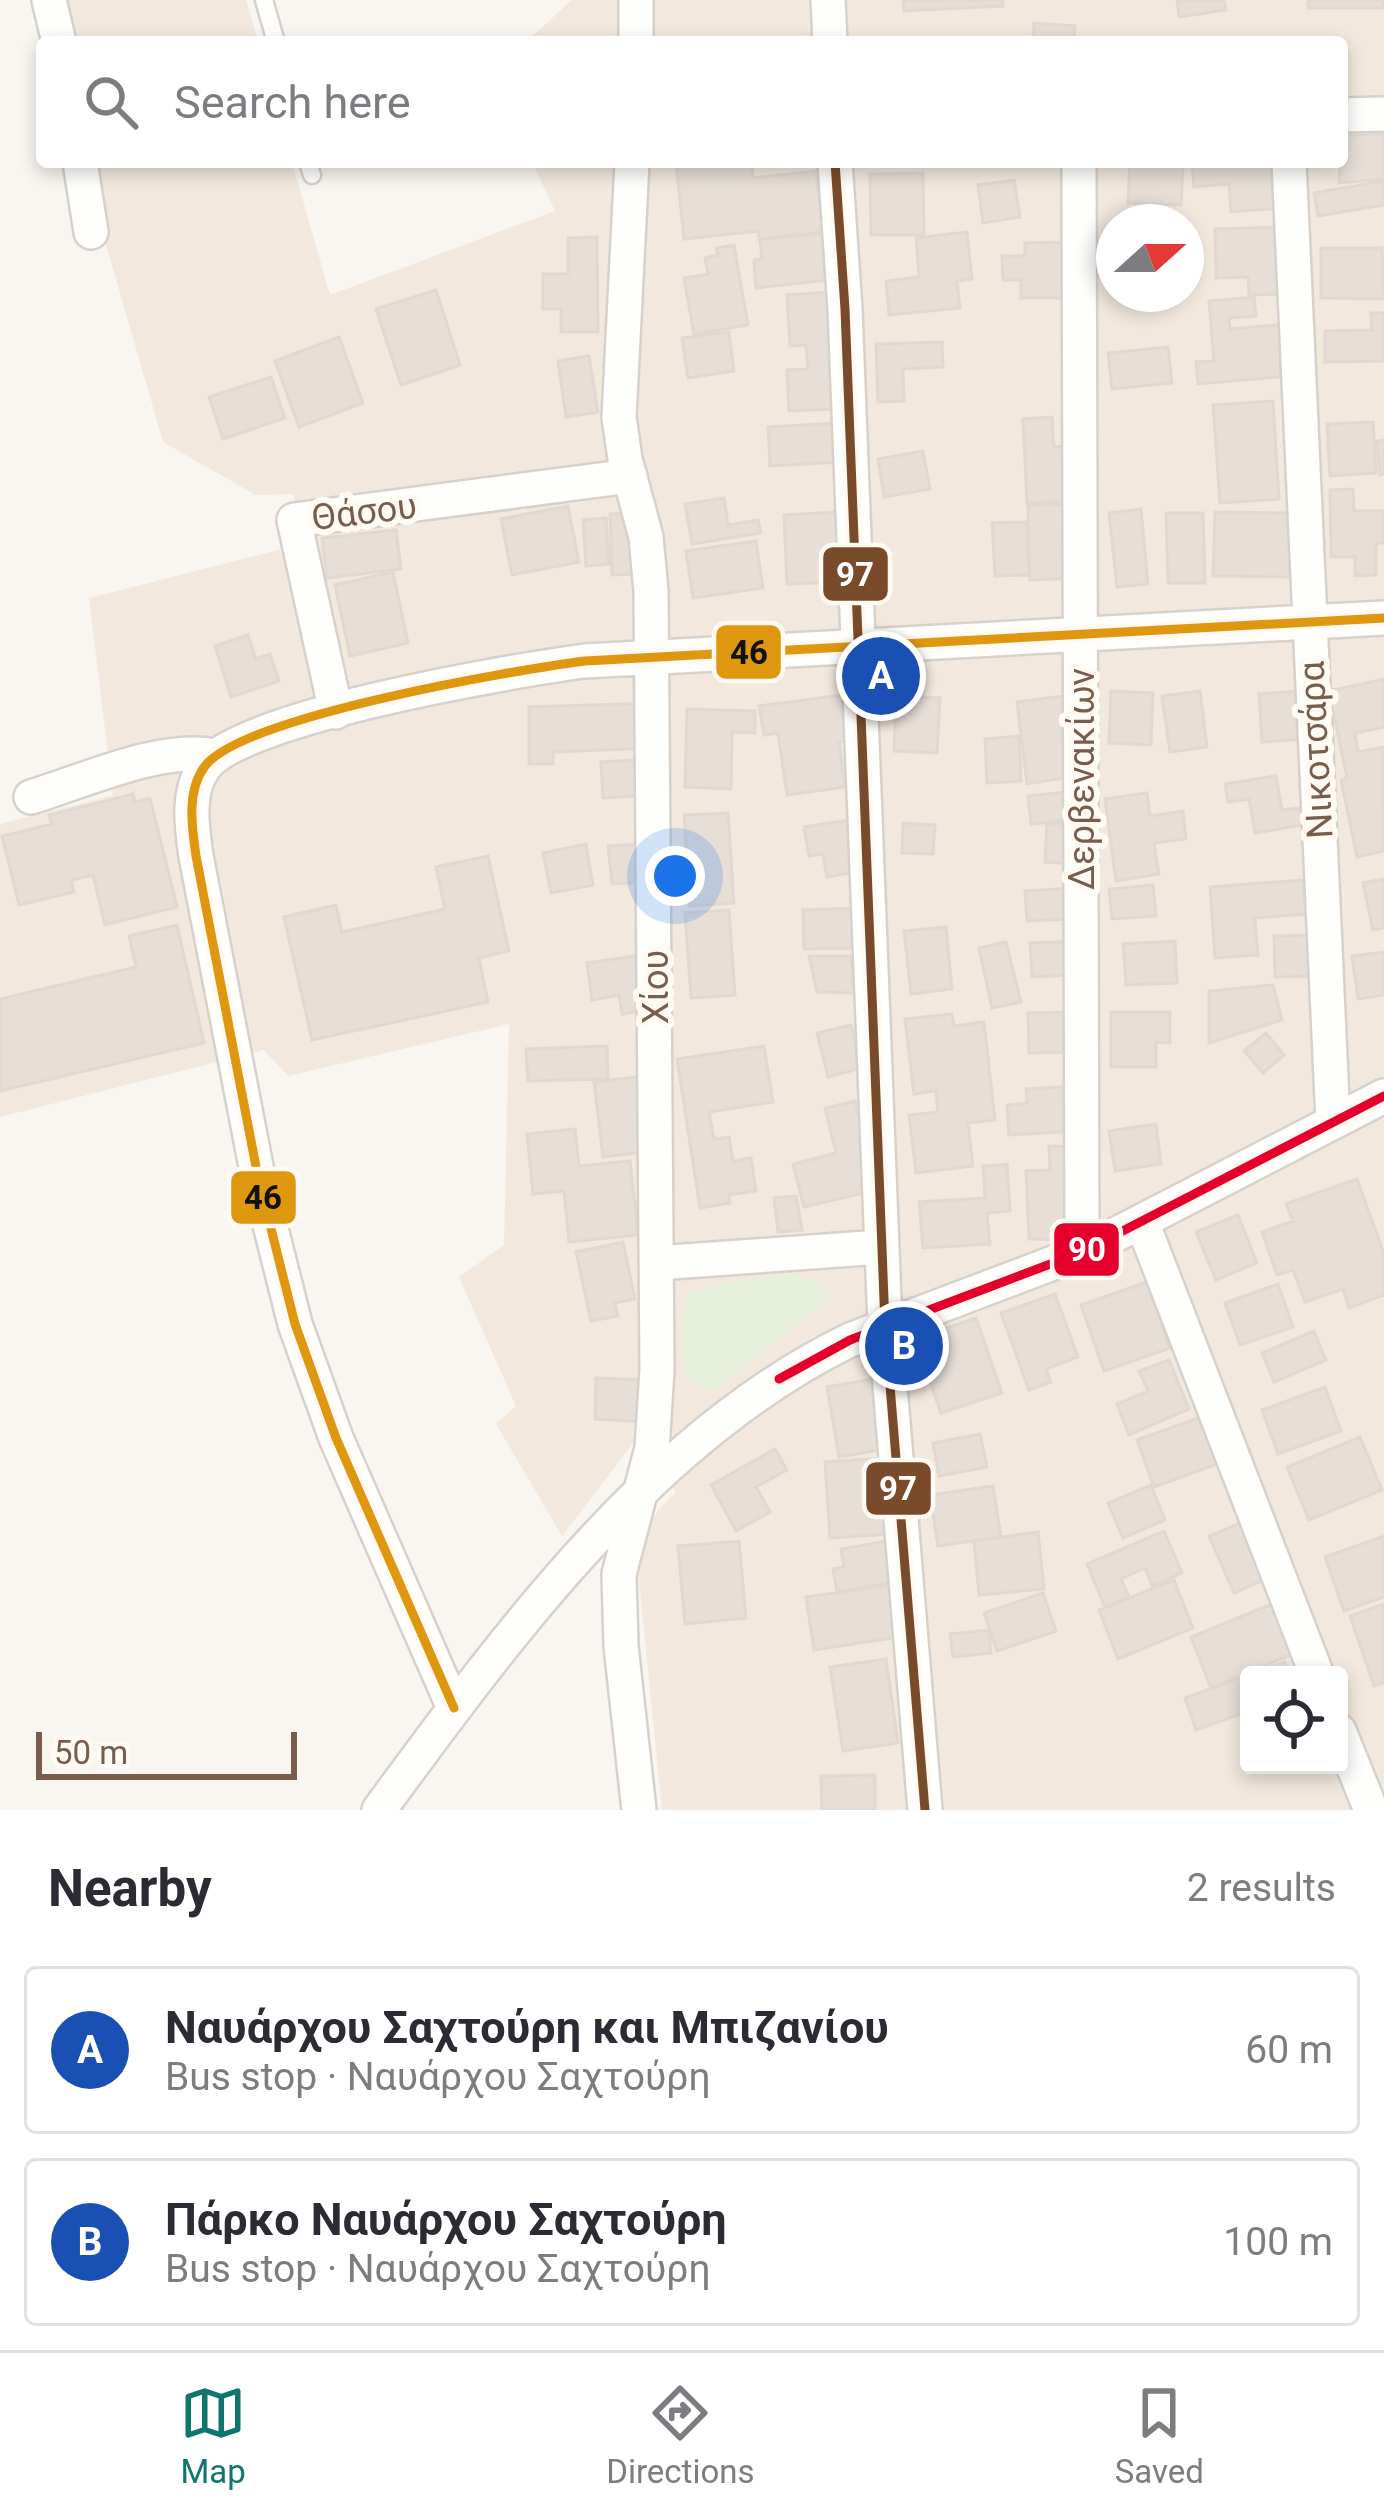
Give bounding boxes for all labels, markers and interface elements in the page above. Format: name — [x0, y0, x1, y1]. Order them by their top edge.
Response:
search box — [36, 36, 1348, 168]
icon: search — [78, 69, 144, 135]
text: Search here — [174, 76, 411, 129]
north arrow — [1096, 204, 1204, 312]
street label: Θάσου — [309, 485, 419, 539]
line badge: 97 — [821, 545, 890, 603]
text: 97 — [836, 555, 874, 594]
line badge: 46 — [714, 623, 783, 681]
pin: A — [842, 631, 920, 721]
text: 46 — [730, 633, 768, 672]
street label: Νικοτσάρα — [1290, 660, 1342, 840]
street label: Δερβενακίων — [1061, 668, 1103, 890]
your location — [645, 846, 705, 906]
street label: Χίου — [635, 950, 677, 1024]
line badge: 46 — [229, 1169, 298, 1226]
text: 46 — [244, 1178, 282, 1217]
line badge: 90 — [1052, 1221, 1121, 1278]
text: 90 — [1068, 1230, 1106, 1269]
pin: B — [865, 1301, 943, 1391]
line badge: 97 — [864, 1460, 933, 1517]
text: 97 — [879, 1469, 917, 1508]
map controls — [1240, 1666, 1348, 1774]
button: locate — [1240, 1666, 1348, 1774]
scale bar — [36, 1726, 297, 1779]
text: 50 m — [54, 1733, 128, 1772]
text: Nearby — [48, 1859, 212, 1918]
text: 2 results — [1187, 1865, 1336, 1911]
text: Ναυάρχου Σαχτούρη και Μπιζανίου — [165, 2001, 889, 2054]
text: A — [77, 2027, 103, 2073]
text: 60 m — [1245, 2027, 1333, 2073]
text: Bus stop · Ναυάρχου Σαχτούρη — [165, 2054, 711, 2100]
text: Πάρκο Ναυάρχου Σαχτούρη — [165, 2193, 727, 2246]
text: B — [78, 2219, 102, 2265]
text: 100 m — [1223, 2219, 1333, 2265]
text: Bus stop · Ναυάρχου Σαχτούρη — [165, 2246, 711, 2292]
tab: Map — [180, 2380, 246, 2491]
tab: Directions — [606, 2380, 755, 2491]
tab: Saved — [1115, 2380, 1204, 2491]

